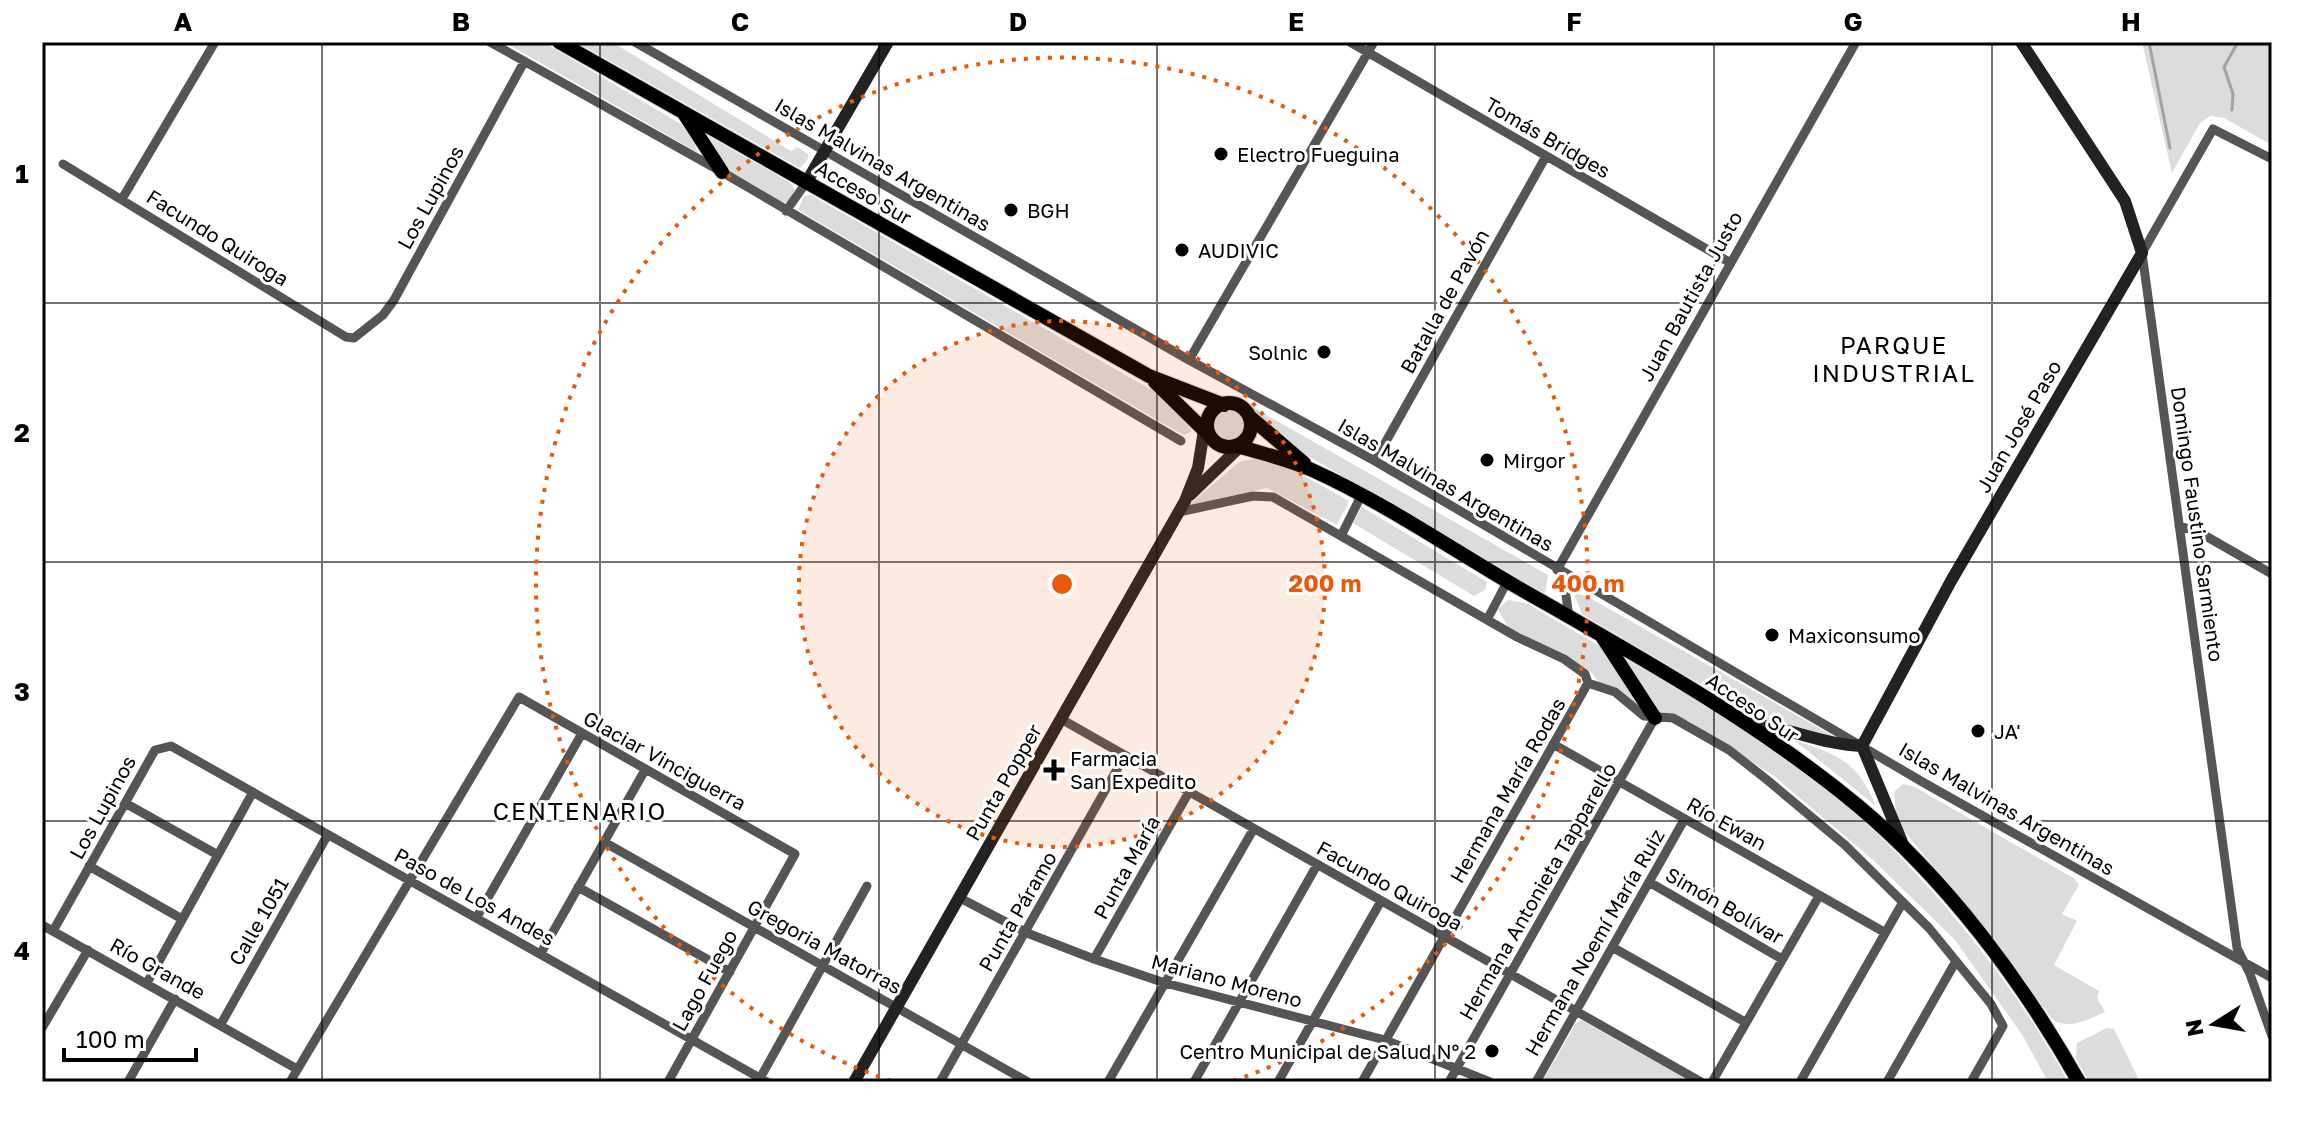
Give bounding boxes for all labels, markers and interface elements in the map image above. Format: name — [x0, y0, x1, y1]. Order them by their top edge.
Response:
text: A — [174, 6, 193, 37]
text: B — [452, 6, 470, 37]
text: C — [731, 6, 749, 37]
text: D — [1009, 6, 1027, 37]
text: E — [1288, 6, 1304, 37]
text: F — [1566, 6, 1582, 37]
text: G — [1843, 6, 1863, 37]
text: H — [2121, 6, 2141, 37]
street label: Tomás Bridges — [1481, 91, 1615, 183]
street label: Islas Malvinas Argentinas — [771, 92, 995, 236]
street label: Los Lupinos — [392, 141, 468, 253]
place label: Electro Fueguina — [1237, 142, 1399, 166]
marker: Electro Fueguina — [1212, 145, 1230, 163]
street label: Acceso Sur — [812, 155, 916, 229]
text: 1 — [15, 158, 29, 189]
street label: Facundo Quiroga — [143, 184, 293, 290]
place label: BGH — [1027, 198, 1070, 222]
marker: BGH — [1002, 201, 1020, 219]
street label: Juan Bautista Justo — [1633, 207, 1747, 385]
street label: Batalla de Pavón — [1395, 225, 1493, 377]
place label: AUDIVIC — [1198, 238, 1279, 262]
marker: AUDIVIC — [1173, 241, 1191, 259]
district label: PARQUE INDUSTRIAL — [1812, 330, 1976, 387]
place label: Solnic — [1248, 340, 1308, 364]
marker: Solnic — [1315, 343, 1333, 361]
street label: Juan José Paso — [1970, 356, 2066, 496]
street label: Domingo Faustino Sarmiento — [2167, 385, 2229, 663]
street label: Islas Malvinas Argentinas — [1334, 412, 1558, 556]
text: 2 — [14, 417, 30, 448]
place label: Mirgor — [1503, 448, 1565, 472]
marker: Mirgor — [1478, 451, 1496, 469]
text: 200 m — [1289, 568, 1361, 597]
text: 400 m — [1551, 568, 1625, 597]
centre of rings — [1048, 570, 1076, 598]
place label: Maxiconsumo — [1788, 623, 1920, 647]
marker: Maxiconsumo — [1763, 626, 1781, 644]
street label: Acceso Sur — [1702, 667, 1804, 747]
text: 3 — [14, 676, 30, 707]
street label: Hermana María Rodas — [1444, 693, 1570, 887]
street label: Glaciar Vinciguerra — [580, 705, 750, 815]
street label: Punta Popper — [960, 719, 1046, 845]
place label: JA' — [1994, 719, 2021, 743]
marker: JA' — [1969, 722, 1987, 740]
street label: Islas Malvinas Argentinas — [1895, 736, 2119, 880]
place label: Farmacia San Expedito — [1070, 746, 1196, 793]
street label: Los Lupinos — [64, 751, 140, 863]
street label: Hermana Antonieta Tapparello — [1453, 758, 1621, 1024]
marker: Farmacia San Expedito — [1045, 761, 1063, 779]
street label: Río Ewan — [1683, 791, 1771, 855]
district label: CENTENARIO — [493, 796, 667, 825]
street label: Punta María — [1088, 811, 1164, 923]
street label: Hermana Noemí María Ruiz — [1519, 824, 1669, 1060]
street label: Facundo Quiroga — [1313, 835, 1467, 935]
street label: Paso de Los Andes — [391, 842, 559, 950]
street label: Punta Páramo — [973, 847, 1061, 975]
street label: Simón Bolívar — [1662, 862, 1788, 948]
street label: Calle 1051 — [223, 873, 293, 969]
street label: Gregoria Matorras — [744, 894, 906, 998]
street label: Lago Fuego — [666, 925, 742, 1035]
street label: Río Grande — [106, 932, 210, 1004]
text: 4 — [14, 935, 30, 966]
street label: Mariano Moreno — [1149, 948, 1305, 1012]
north arrow — [2174, 984, 2254, 1064]
scale bar — [64, 1012, 196, 1062]
text: N — [2179, 1017, 2209, 1039]
text: 100 m — [76, 1024, 145, 1053]
place label: Centro Municipal de Salud N° 2 — [1179, 1039, 1476, 1063]
marker: Centro Municipal de Salud N° 2 — [1483, 1042, 1501, 1060]

